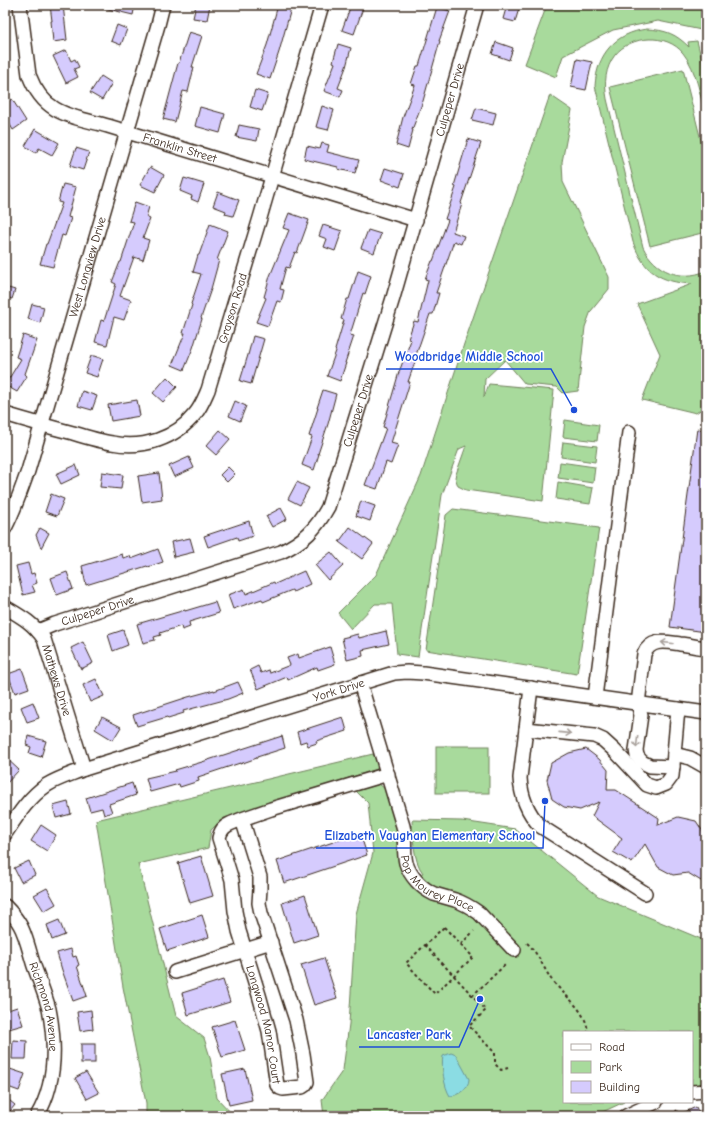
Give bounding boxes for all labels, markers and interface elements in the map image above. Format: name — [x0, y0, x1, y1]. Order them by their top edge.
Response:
street label: Culpeper Drive — [433, 62, 467, 138]
street label: Franklin Street — [141, 130, 219, 166]
street label: West Longview Drive — [66, 215, 109, 319]
street label: Grayson Road — [215, 272, 250, 345]
callout: Woodbridge Middle School — [386, 344, 551, 369]
text: Woodbridge Middle School — [395, 349, 543, 364]
street label: Culpeper Drive — [340, 372, 376, 449]
street label: Culpeper Drive — [59, 592, 136, 629]
one-way arrow — [661, 639, 674, 646]
street label: Mathews Drive — [39, 643, 74, 718]
street label: York Drive — [311, 676, 366, 705]
one-way arrow — [558, 729, 571, 736]
one-way arrow — [633, 735, 641, 748]
callout: Elizabeth Vaughan Elementary School — [316, 823, 543, 848]
text: Elizabeth Vaughan Elementary School — [325, 828, 535, 843]
street label: Pop Mourey Place — [398, 854, 477, 915]
street label: Richmond Avenue — [26, 960, 60, 1052]
street label: Longwood Manor Court — [243, 963, 284, 1085]
callout: Lancaster Park — [359, 1022, 459, 1047]
text: Lancaster Park — [367, 1027, 452, 1042]
legend — [563, 1031, 693, 1103]
text: Road — [599, 1040, 625, 1054]
text: Park — [599, 1060, 622, 1074]
text: Building — [599, 1080, 640, 1094]

